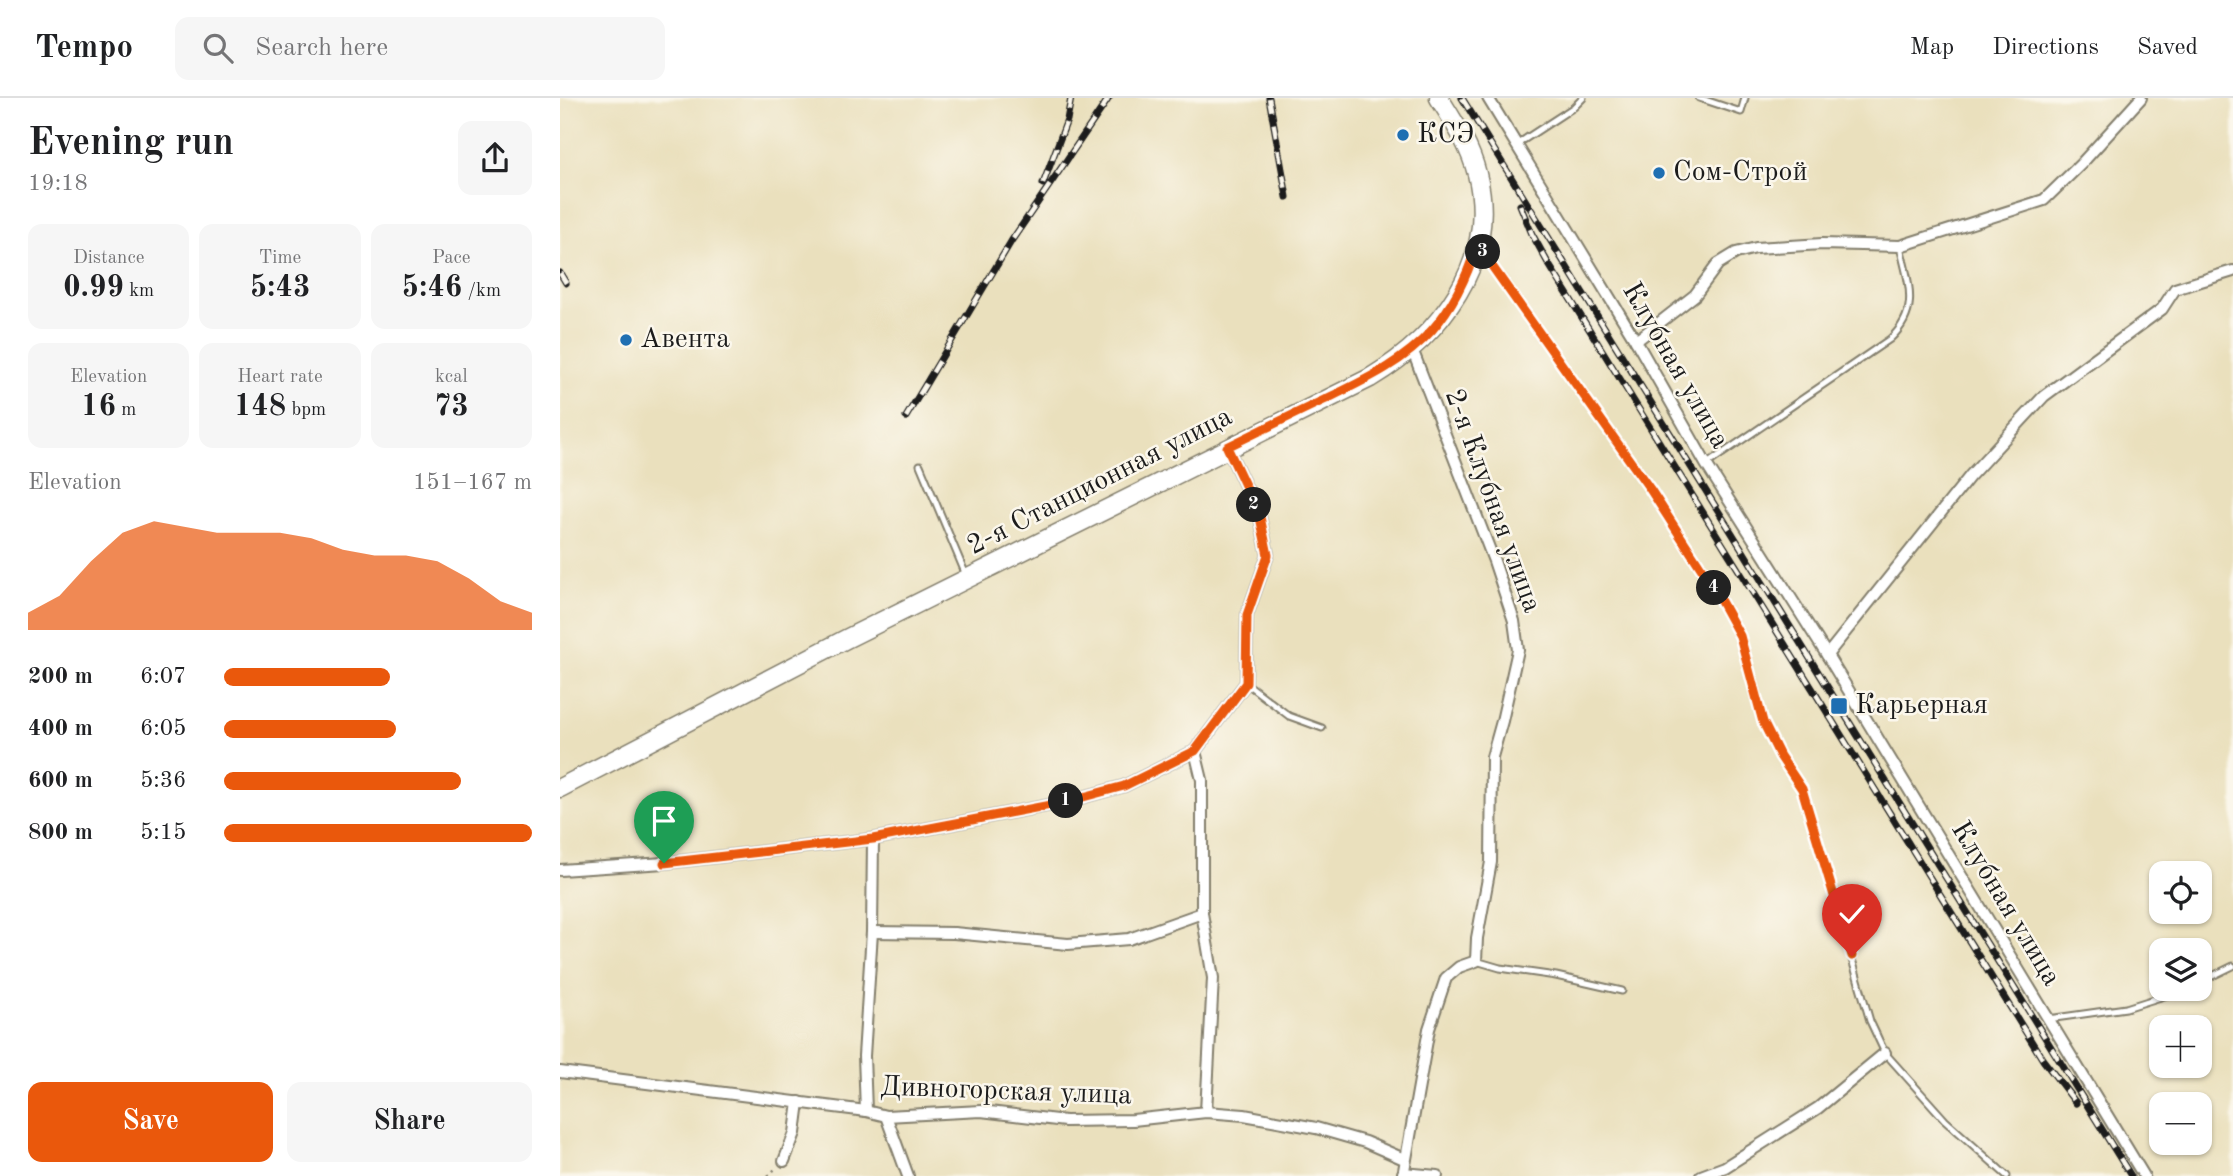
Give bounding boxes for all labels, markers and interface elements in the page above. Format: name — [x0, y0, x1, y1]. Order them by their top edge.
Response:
search box — [175, 17, 665, 80]
icon: search — [199, 29, 237, 67]
text: Tempo — [35, 32, 133, 65]
text: Search here — [255, 35, 388, 61]
text: Map — [1910, 36, 1954, 60]
text: Directions — [1992, 36, 2099, 60]
text: Saved — [2137, 36, 2198, 60]
button: share — [458, 121, 532, 195]
place label: КСЭ — [1417, 121, 1474, 149]
text: Evening run — [28, 125, 234, 163]
marker: КСЭ — [1395, 127, 1411, 143]
place label: Сом-Строй — [1673, 159, 1808, 187]
marker: Сом-Строй — [1651, 165, 1667, 181]
text: 19:18 — [28, 172, 88, 195]
pin: 3 — [1466, 234, 1500, 270]
text: 3 — [1477, 242, 1488, 261]
text: Distance — [73, 249, 144, 268]
text: Time — [259, 249, 301, 268]
text: Pace — [432, 249, 471, 268]
text: 0.99 — [63, 273, 124, 303]
text: 5:43 — [250, 273, 310, 303]
text: 5:46 — [402, 273, 462, 303]
street label: Клубная улица — [1616, 278, 1734, 454]
text: km — [124, 282, 154, 301]
text: /km — [462, 282, 501, 301]
place label: Авента — [640, 326, 730, 354]
marker: Авента — [618, 332, 634, 348]
text: Elevation — [70, 368, 147, 387]
text: Heart rate — [237, 368, 323, 387]
text: kcal — [435, 368, 468, 387]
street label: 2-я Клубная улица — [1439, 386, 1545, 617]
text: 16 — [81, 392, 116, 422]
text: 148 — [234, 392, 286, 422]
text: 73 — [434, 392, 469, 422]
text: m — [116, 401, 136, 420]
text: bpm — [286, 401, 326, 420]
street label: 2-я Станционная улица — [963, 403, 1237, 561]
text: Elevation — [28, 471, 122, 494]
text: 151–167 m — [413, 471, 532, 494]
pin: 2 — [1236, 488, 1272, 522]
text: 2 — [1248, 495, 1259, 514]
pin: 4 — [1696, 570, 1732, 606]
text: 4 — [1708, 578, 1719, 597]
text: 200 m — [28, 665, 93, 688]
text: 6:07 — [140, 665, 186, 688]
place label: Карьерная — [1855, 692, 1988, 720]
marker: Карьерная — [1829, 696, 1849, 716]
text: 400 m — [28, 717, 93, 740]
text: 6:05 — [140, 717, 186, 740]
text: 600 m — [28, 769, 93, 792]
text: 5:36 — [140, 769, 186, 792]
pin: 1 — [1049, 784, 1084, 818]
pin — [634, 791, 694, 863]
text: 1 — [1060, 791, 1071, 810]
icon: arrive — [645, 802, 683, 840]
street label: Клубная улица — [1945, 817, 2065, 991]
text: 800 m — [28, 821, 93, 844]
text: 5:15 — [140, 821, 186, 844]
map controls — [2149, 861, 2212, 1155]
button: locate — [2149, 861, 2212, 924]
pin — [1822, 884, 1882, 956]
icon: check — [1833, 895, 1871, 933]
button: layers — [2149, 938, 2212, 1001]
button: + — [2149, 1015, 2212, 1078]
street label: Дивногорская улица — [880, 1074, 1132, 1110]
button: Save — [28, 1082, 273, 1162]
button: Share — [287, 1082, 532, 1162]
button: − — [2149, 1092, 2212, 1155]

